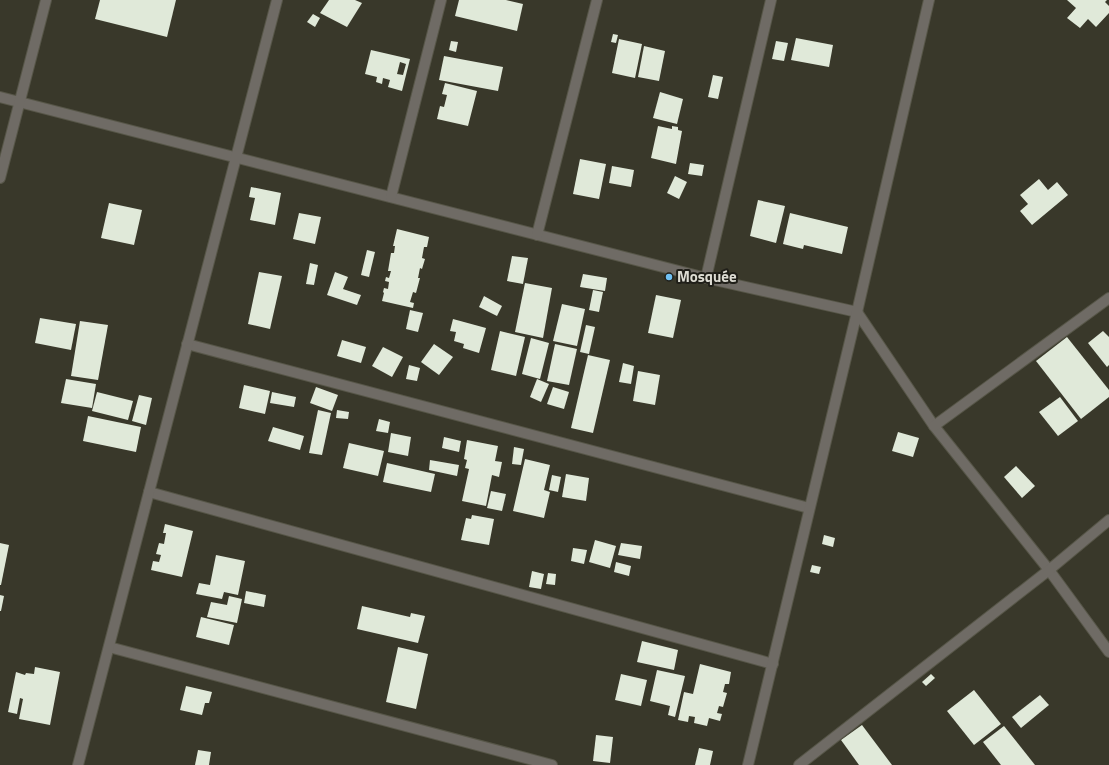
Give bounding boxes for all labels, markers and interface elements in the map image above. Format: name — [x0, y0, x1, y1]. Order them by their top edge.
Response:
place label: Mosquée — [677, 265, 737, 288]
marker: Mosquée — [664, 272, 674, 282]

